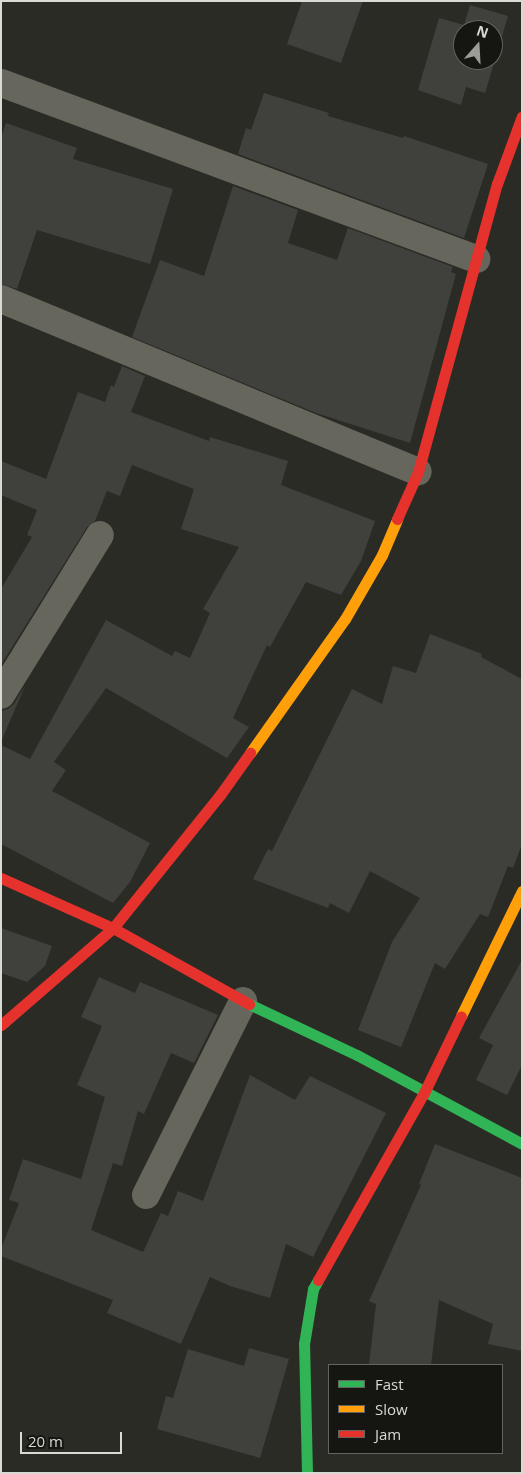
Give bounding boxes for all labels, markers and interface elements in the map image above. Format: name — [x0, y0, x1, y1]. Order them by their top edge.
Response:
north arrow — [453, 20, 503, 70]
text: N — [474, 20, 491, 42]
legend — [328, 1364, 503, 1454]
text: Fast — [375, 1374, 404, 1394]
text: Slow — [375, 1399, 408, 1419]
scale bar — [22, 1422, 125, 1454]
text: Jam — [375, 1424, 401, 1444]
text: 20 m — [28, 1431, 63, 1451]

